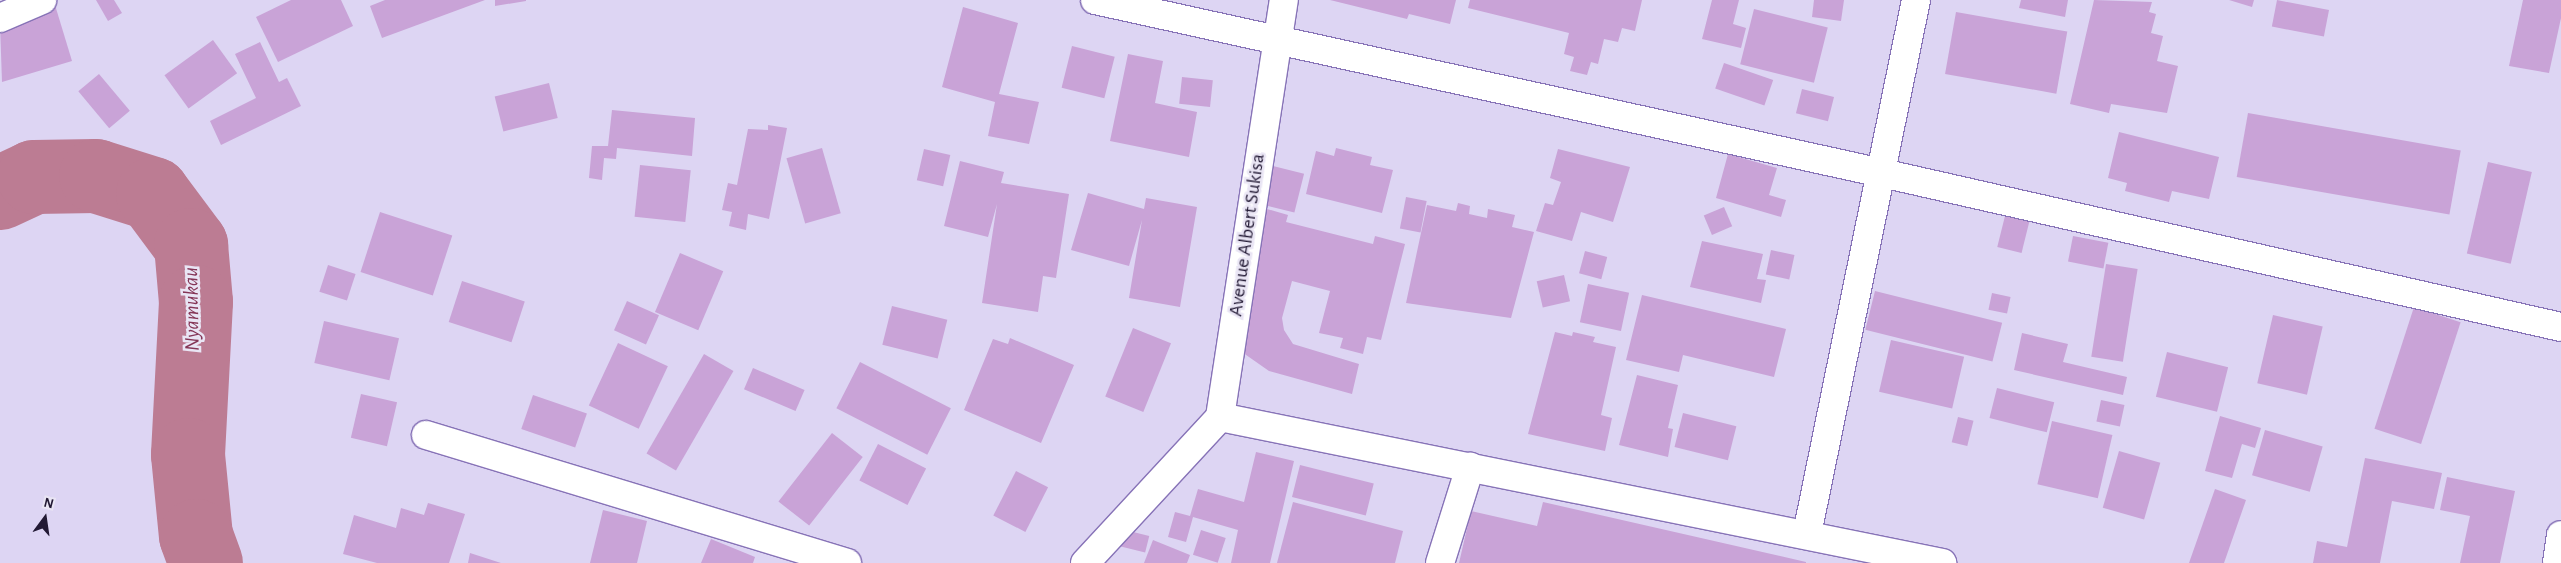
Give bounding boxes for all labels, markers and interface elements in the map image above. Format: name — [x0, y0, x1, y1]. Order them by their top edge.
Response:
street label: Avenue Albert Sukisa — [1224, 152, 1270, 318]
water label: Nyamukau — [179, 267, 205, 351]
north arrow — [20, 493, 70, 543]
text: N — [42, 495, 55, 511]

